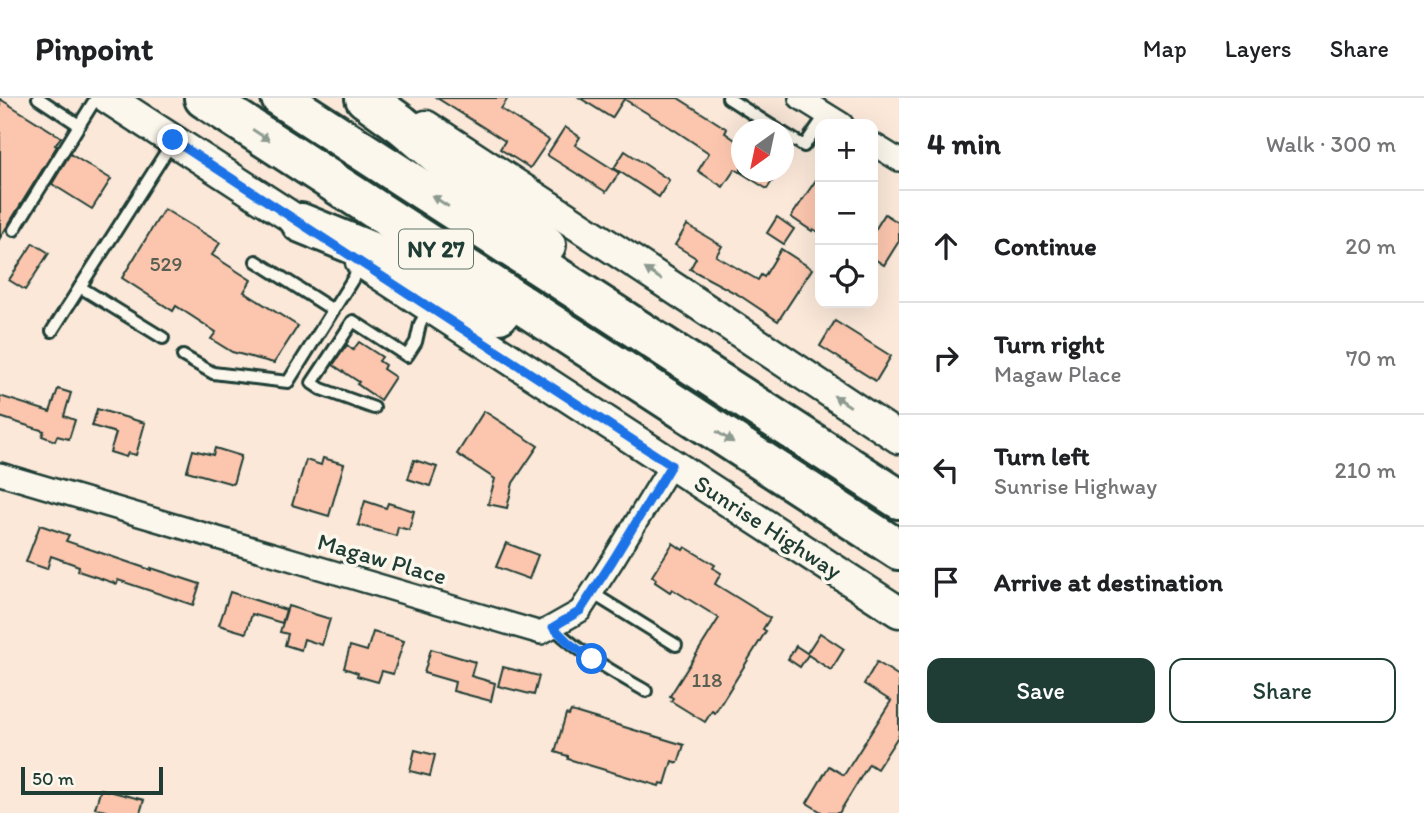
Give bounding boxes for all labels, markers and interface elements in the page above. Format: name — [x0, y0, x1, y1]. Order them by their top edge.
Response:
text: Pinpoint — [35, 29, 153, 68]
text: Map — [1143, 34, 1187, 63]
text: Layers — [1225, 34, 1292, 63]
text: Share — [1330, 34, 1389, 63]
north arrow — [731, 119, 794, 182]
map controls — [815, 119, 878, 308]
button: + — [815, 119, 878, 182]
route end — [157, 124, 188, 155]
text: 4 min — [927, 125, 1001, 162]
one-way arrow — [252, 128, 270, 142]
text: Walk · 300 m — [1266, 130, 1396, 158]
button: − — [815, 182, 878, 245]
one-way arrow — [430, 195, 449, 208]
icon: ahead — [927, 227, 965, 265]
road number: NY 27 — [399, 230, 473, 268]
text: Continue — [994, 230, 1097, 262]
text: 20 m — [1345, 232, 1396, 260]
button: locate — [815, 245, 878, 308]
house number: 529 — [149, 251, 183, 276]
one-way arrow — [644, 267, 662, 281]
text: Turn right — [994, 328, 1105, 360]
icon: right — [927, 339, 965, 377]
text: 70 m — [1346, 344, 1396, 372]
text: Magaw Place — [994, 360, 1121, 388]
one-way arrow — [832, 394, 852, 407]
one-way arrow — [716, 430, 735, 443]
text: Turn left — [994, 440, 1090, 472]
icon: left — [927, 451, 965, 489]
text: 210 m — [1335, 456, 1396, 484]
street label: Sunrise Highway — [689, 468, 847, 585]
text: Sunrise Highway — [994, 472, 1157, 500]
street label: Magaw Place — [314, 526, 450, 591]
icon: arrive — [927, 563, 965, 601]
text: Arrive at destination — [994, 566, 1223, 598]
route start — [576, 643, 607, 674]
button: Save — [927, 658, 1155, 723]
button: Share — [1169, 658, 1396, 723]
house number: 118 — [692, 667, 723, 692]
scale bar — [21, 764, 163, 796]
text: 50 m — [32, 767, 74, 790]

